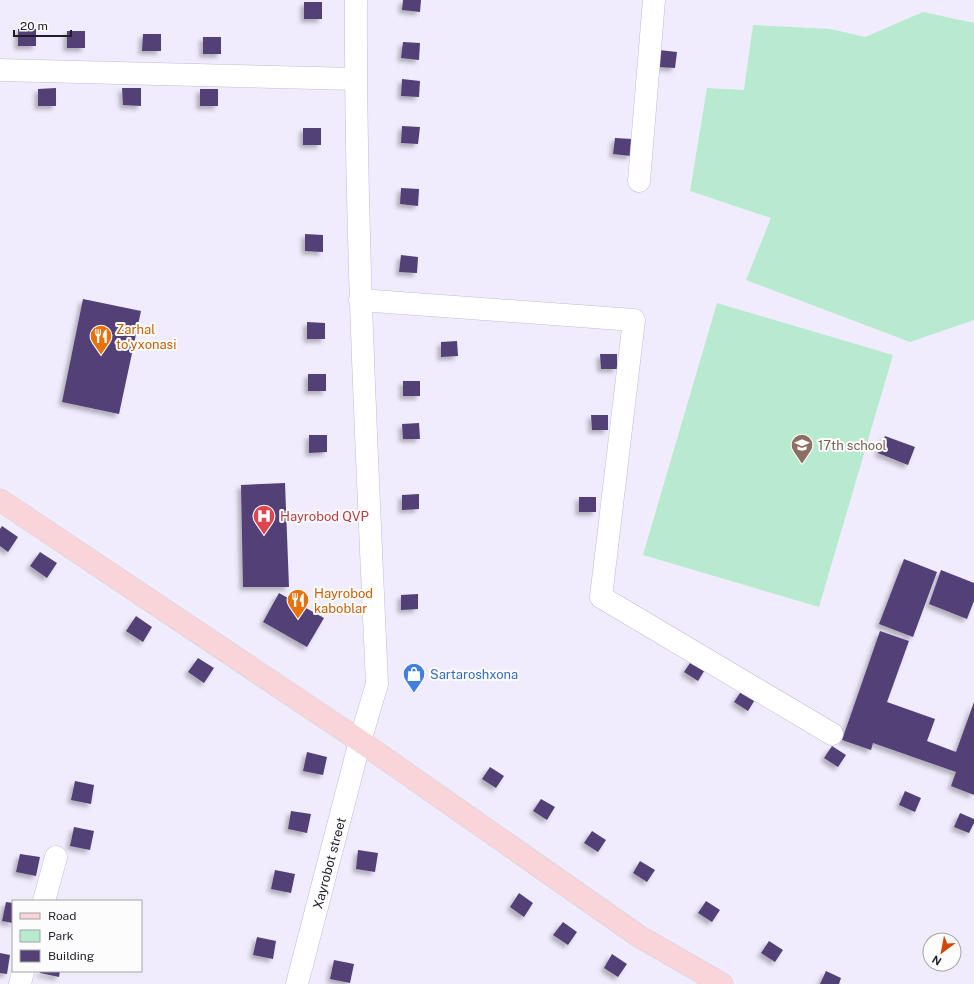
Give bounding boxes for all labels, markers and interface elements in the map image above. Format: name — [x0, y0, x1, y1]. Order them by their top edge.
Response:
scale bar — [14, 12, 71, 38]
text: 20 m — [20, 19, 48, 33]
place label: Zarhal to'yxonasi — [116, 322, 176, 352]
restaurant icon: Zarhal to'yxonasi — [88, 323, 114, 356]
school or university icon: 17th school — [789, 432, 815, 465]
place label: 17th school — [818, 438, 887, 453]
hospital icon: Hayrobod QVP — [251, 503, 277, 536]
place label: Hayrobod QVP — [280, 509, 369, 524]
place label: Hayrobod kaboblar — [314, 586, 373, 616]
restaurant icon: Hayrobod kaboblar — [285, 587, 311, 620]
shop icon: Sartaroshxona — [401, 661, 427, 694]
place label: Sartaroshxona — [430, 667, 518, 682]
street label: Xayrobot street — [310, 816, 349, 911]
legend — [12, 900, 142, 972]
text: Road — [48, 909, 76, 923]
text: Park — [48, 929, 74, 943]
north arrow — [922, 932, 962, 972]
text: Building — [48, 949, 94, 963]
text: N — [930, 953, 944, 968]

